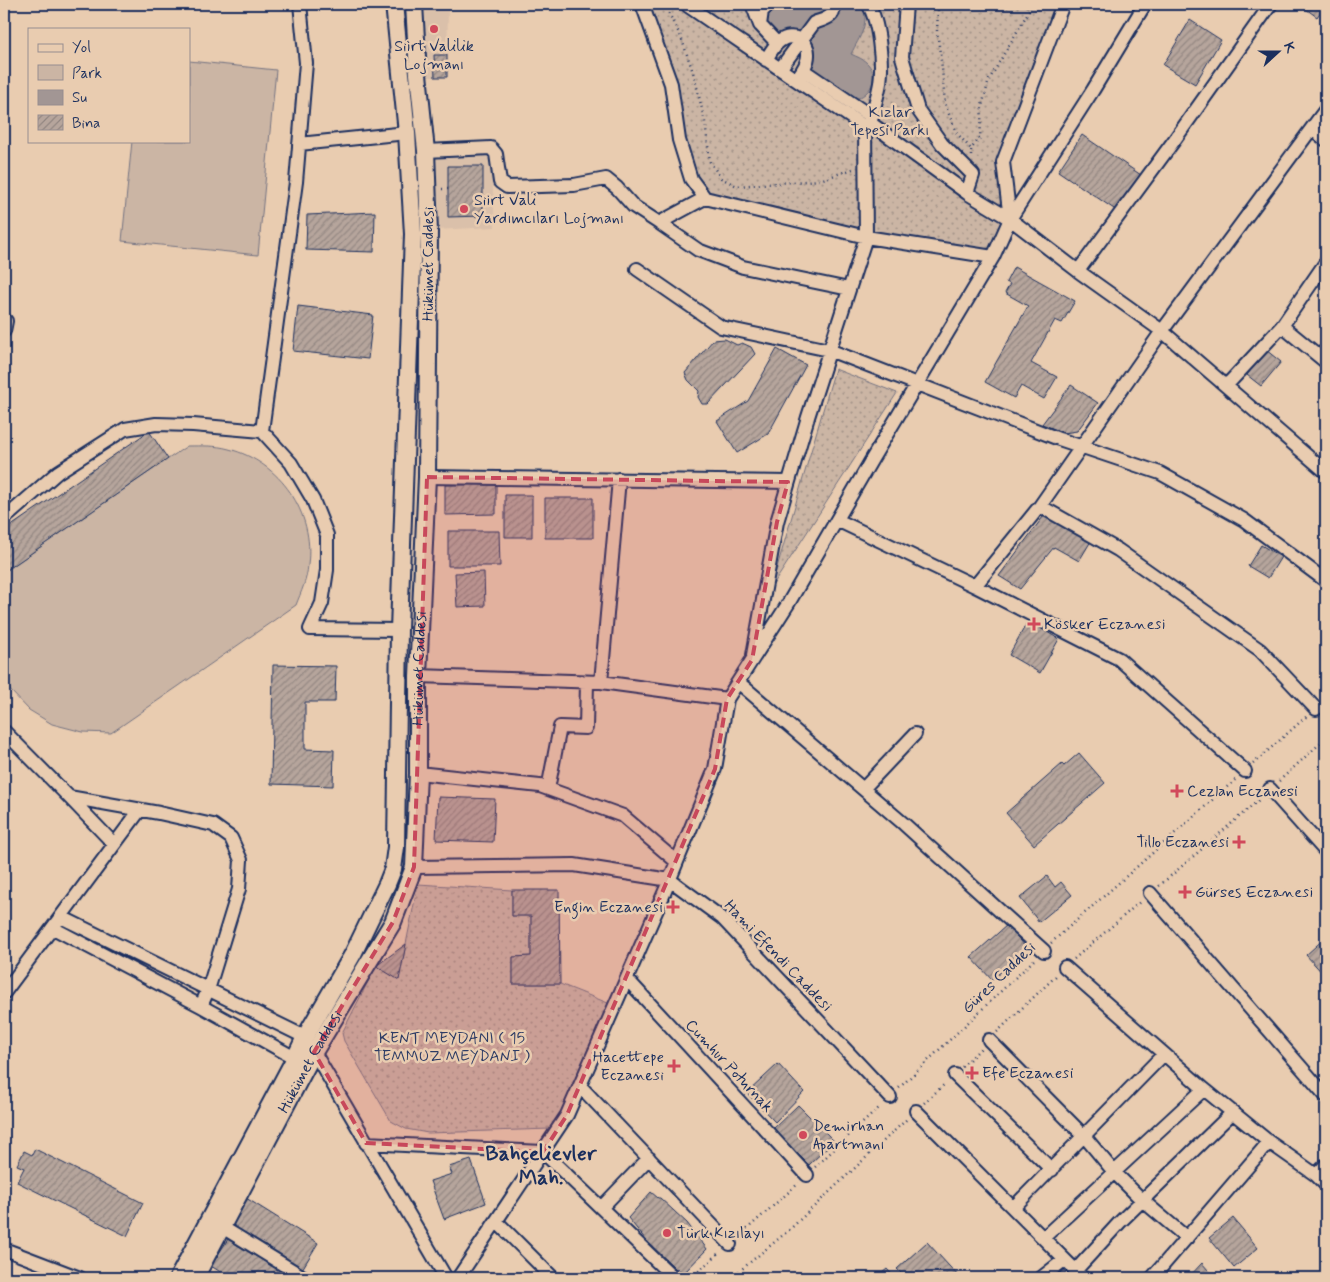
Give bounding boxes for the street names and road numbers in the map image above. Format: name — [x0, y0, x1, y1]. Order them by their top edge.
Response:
street label: Hükümet Caddesi — [418, 206, 439, 321]
street label: Hükümet Caddesi — [408, 610, 431, 726]
street label: Hami Efendi Caddesi — [719, 896, 837, 1016]
street label: Güres Caddesi — [958, 937, 1041, 1018]
street label: Hükümet Caddesi — [273, 1006, 348, 1117]
street label: Cumhur Poturnak — [680, 1015, 778, 1117]

